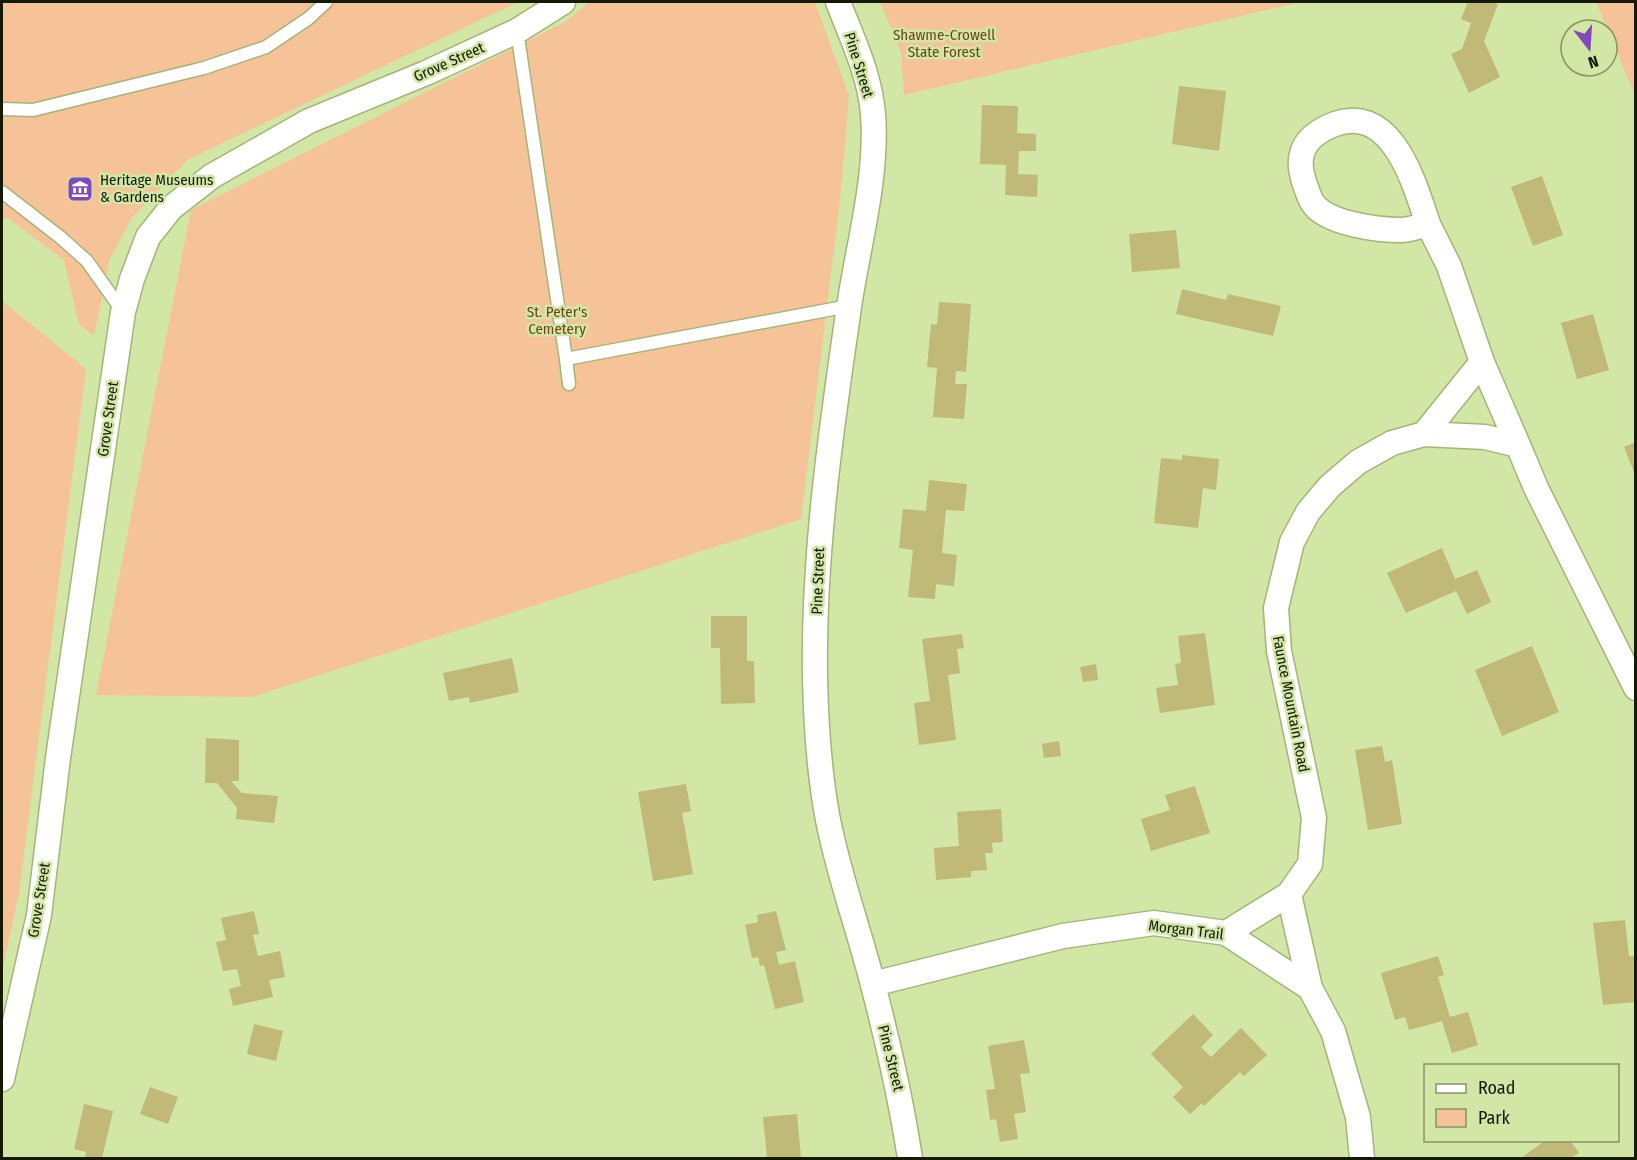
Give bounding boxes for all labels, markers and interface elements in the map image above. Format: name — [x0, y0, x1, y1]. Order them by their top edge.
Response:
north arrow — [1559, 18, 1619, 78]
park label: Shawme-Crowell State Forest — [893, 26, 995, 61]
street label: Pine Street — [841, 30, 877, 100]
street label: Grove Street — [411, 38, 487, 86]
text: N — [1586, 51, 1601, 72]
place label: Heritage Museums & Gardens — [100, 171, 213, 206]
museum icon: Heritage Museums & Gardens — [65, 174, 95, 204]
park label: St. Peter's Cemetery — [527, 303, 587, 338]
street label: Grove Street — [94, 380, 122, 458]
street label: Pine Street — [808, 547, 828, 615]
street label: Faunce Mountain Road — [1269, 634, 1313, 774]
street label: Grove Street — [24, 861, 54, 939]
street label: Morgan Trail — [1147, 916, 1225, 944]
street label: Pine Street — [874, 1023, 908, 1093]
legend — [1424, 1064, 1619, 1142]
text: Road — [1478, 1077, 1515, 1099]
text: Park — [1478, 1107, 1511, 1129]

